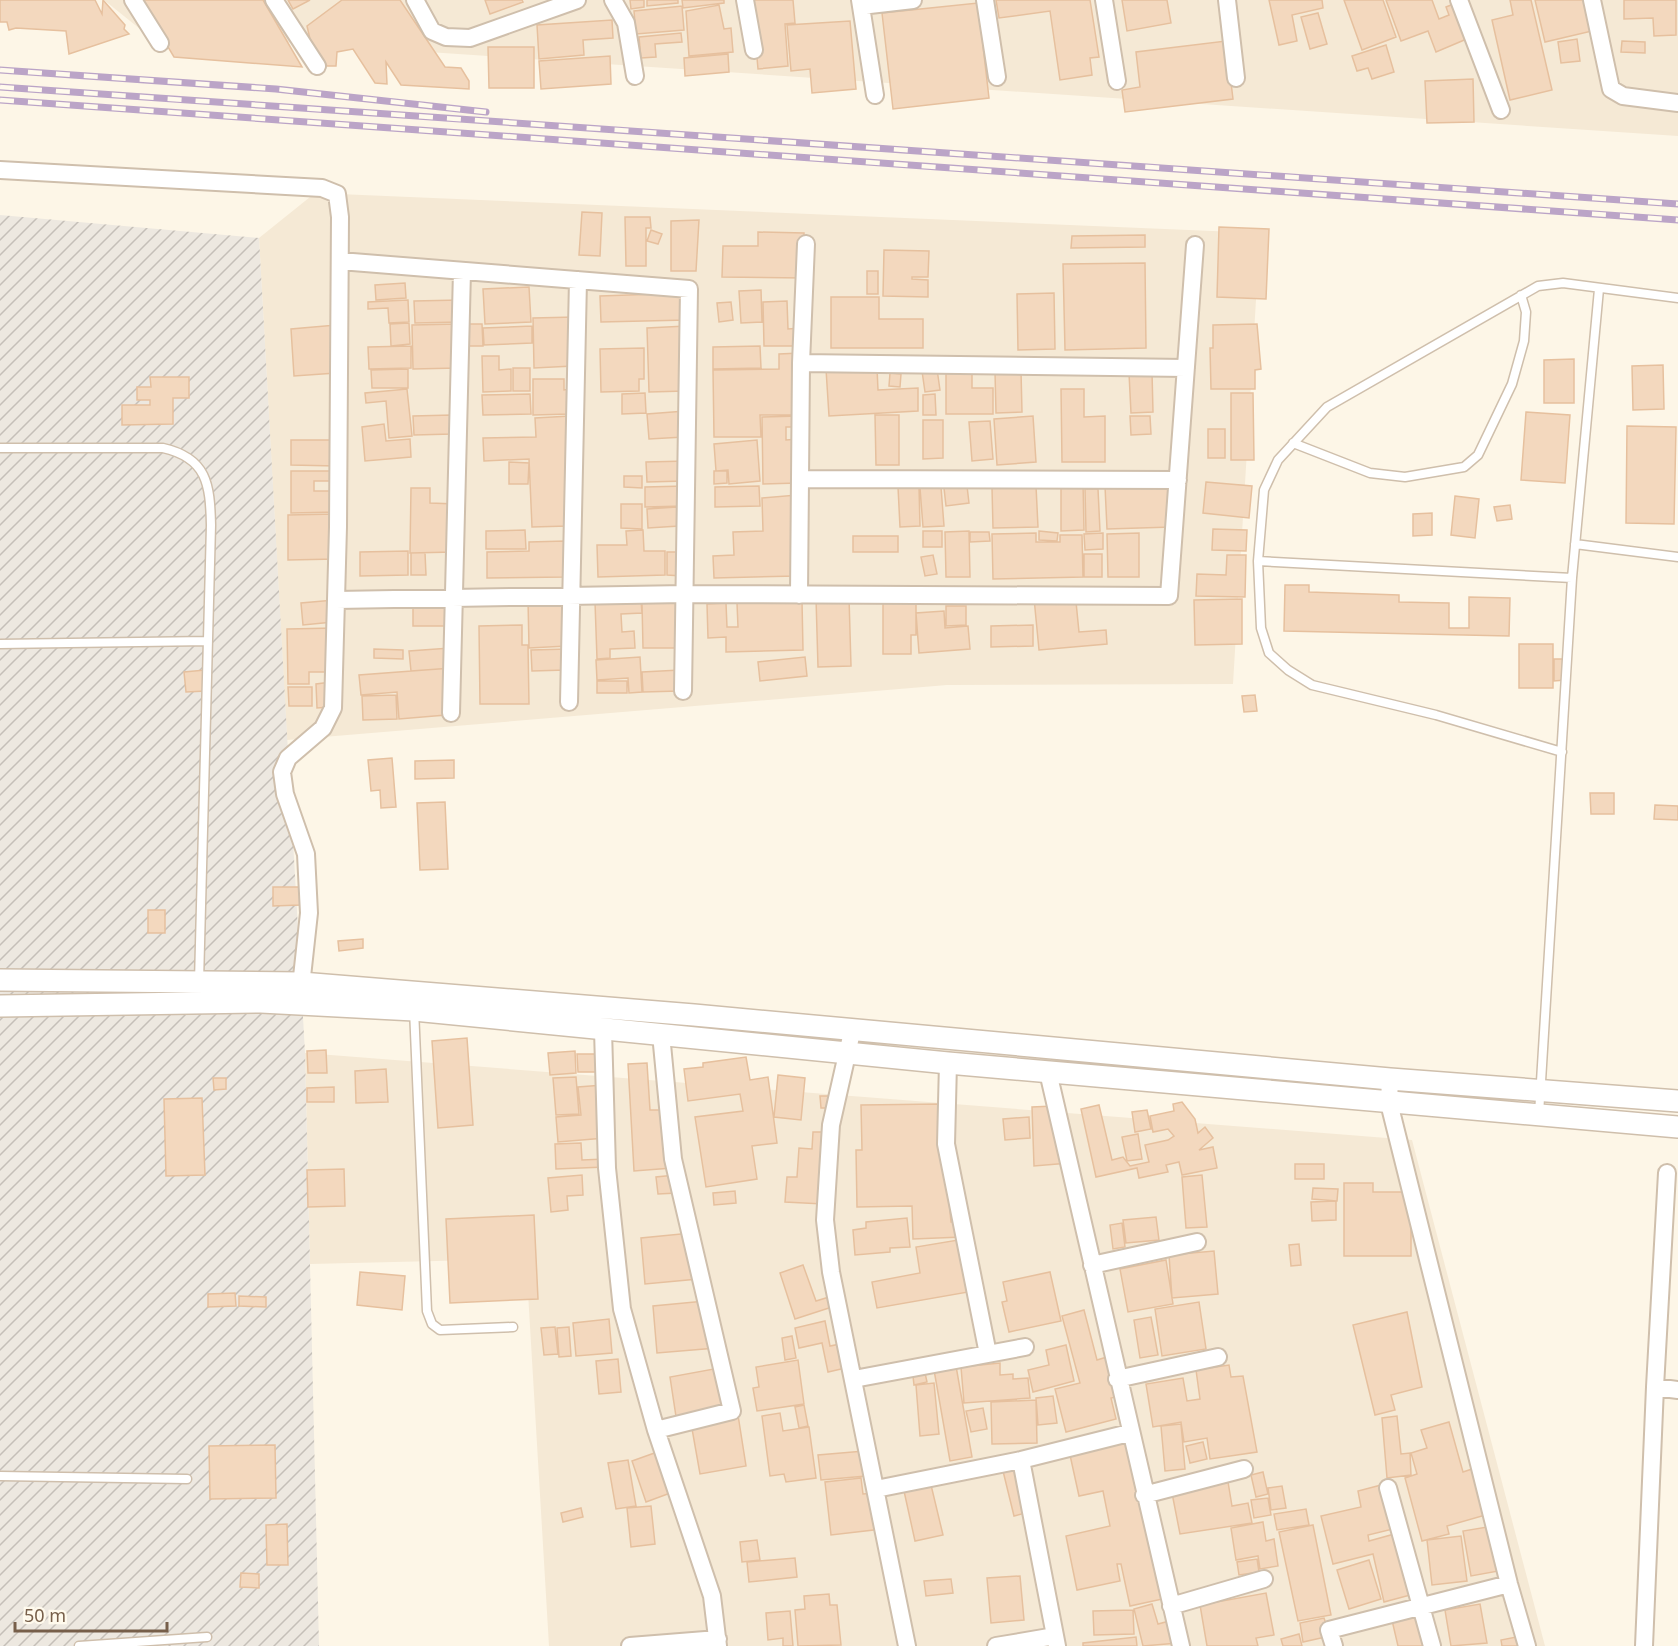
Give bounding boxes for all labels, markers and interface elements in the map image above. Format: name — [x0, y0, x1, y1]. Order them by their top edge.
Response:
scale bar — [15, 1595, 166, 1633]
text: 50 m — [24, 1603, 66, 1627]

